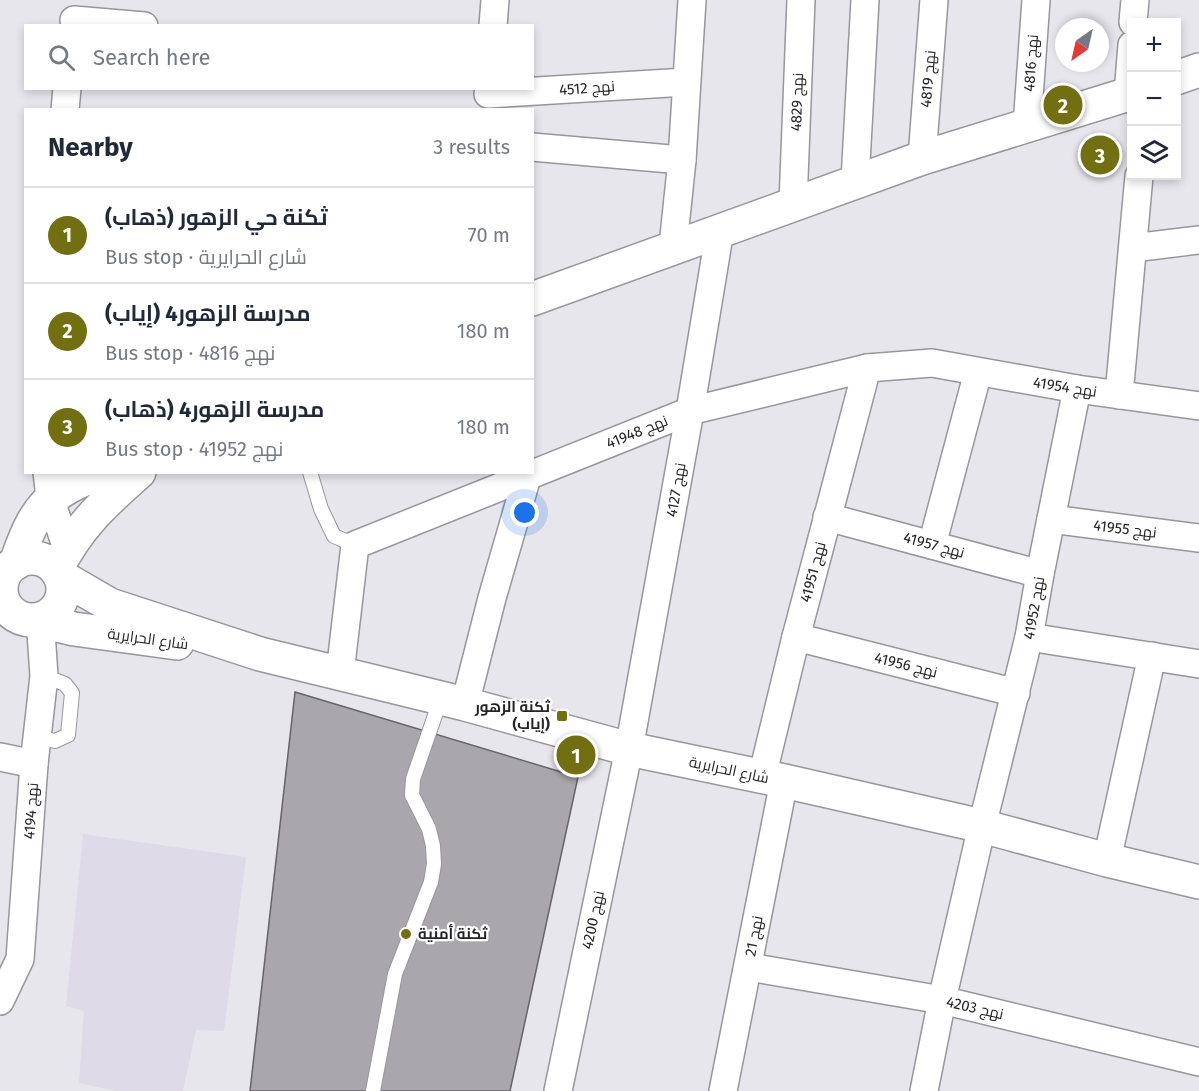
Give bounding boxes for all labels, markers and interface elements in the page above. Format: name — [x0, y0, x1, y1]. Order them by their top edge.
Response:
north arrow — [1055, 18, 1109, 72]
map controls — [1127, 18, 1181, 180]
button: + — [1127, 18, 1181, 72]
search box — [24, 24, 534, 90]
street label: نهج 4816 — [1020, 34, 1044, 93]
icon: search — [45, 41, 78, 74]
text: Search here — [93, 44, 211, 71]
street label: نهج 4819 — [917, 50, 941, 109]
street label: نهج 4829 — [787, 72, 809, 132]
button: − — [1127, 72, 1181, 126]
street label: نهج 4512 — [559, 77, 616, 101]
pin: 2 — [1044, 82, 1082, 128]
button: layers — [1127, 126, 1181, 180]
text: Nearby — [48, 132, 133, 163]
pin: 3 — [1080, 132, 1120, 178]
text: 3 results — [433, 135, 510, 159]
text: ثكنة حي الزهور (ذهاب) — [105, 204, 328, 231]
text: 1 — [63, 223, 72, 247]
text: 70 m — [468, 223, 510, 247]
text: Bus stop · شارع الحرايرية — [105, 245, 307, 269]
text: مدرسة الزهور4 (إياب) — [105, 300, 311, 327]
text: 2 — [62, 319, 73, 343]
text: 180 m — [457, 319, 510, 343]
text: Bus stop · نهج 4816 — [105, 341, 275, 365]
street label: نهج 41954 — [1032, 373, 1098, 403]
text: مدرسة الزهور4 (ذهاب) — [105, 396, 324, 423]
street label: نهج 41948 — [604, 412, 671, 454]
text: 3 — [62, 415, 73, 439]
text: 180 m — [457, 415, 510, 439]
text: Bus stop · نهج 41952 — [105, 437, 283, 461]
street label: نهج 4127 — [662, 461, 692, 519]
your location — [510, 498, 539, 527]
street label: نهج 41955 — [1092, 516, 1158, 544]
street label: نهج 41957 — [901, 528, 967, 564]
street label: نهج 41951 — [796, 540, 832, 605]
street label: نهج 41952 — [1020, 575, 1050, 641]
street label: شارع الحرايرية — [106, 624, 189, 656]
street label: نهج 41956 — [872, 648, 939, 683]
place label: ثكنة الزهور (إياب) — [474, 698, 550, 734]
marker: ثكنة الزهور (إياب) — [555, 709, 569, 723]
pin: 1 — [556, 732, 596, 777]
street label: شارع الحرايرية — [687, 753, 771, 789]
street label: نهج 4194 — [20, 782, 44, 840]
street label: نهج 4200 — [578, 889, 610, 951]
street label: نهج 21 — [741, 914, 769, 958]
place label: ثكنة أمنية — [418, 924, 488, 943]
marker: ثكنة أمنية — [399, 927, 413, 941]
street label: نهج 4203 — [944, 993, 1005, 1025]

